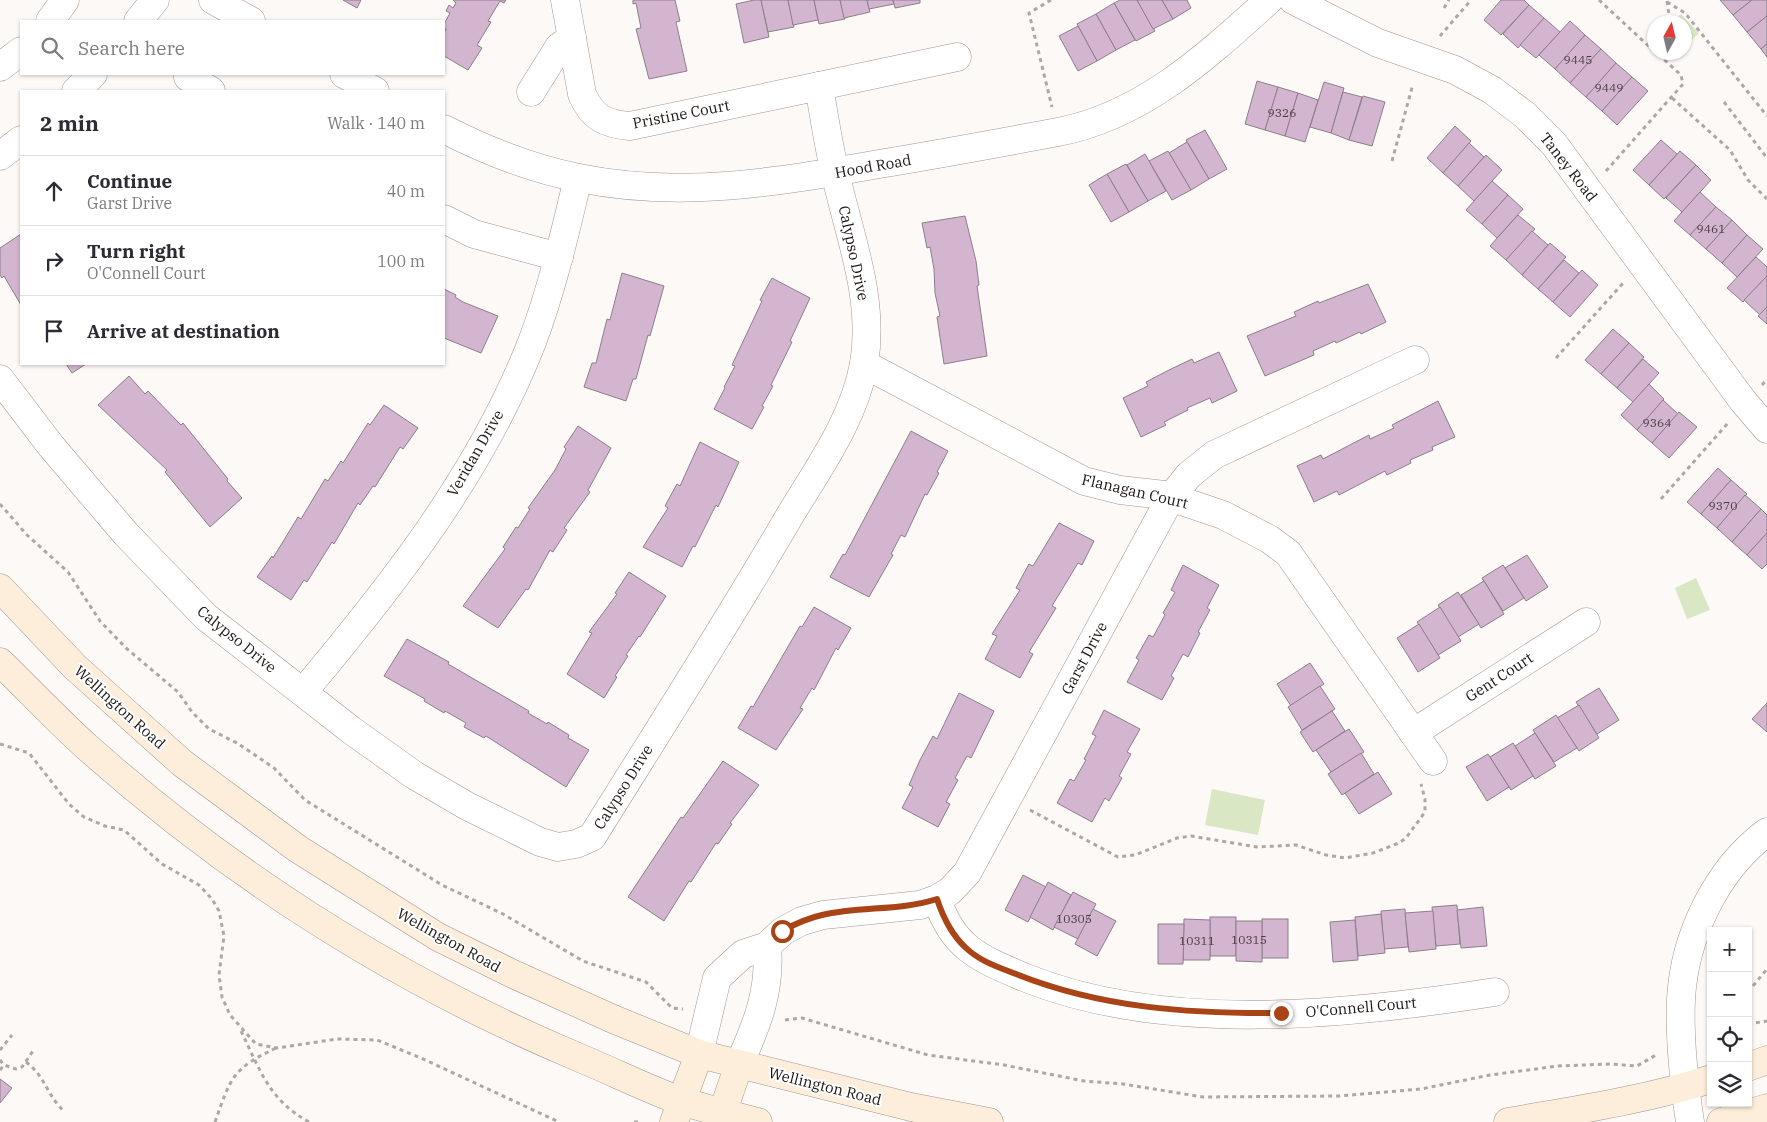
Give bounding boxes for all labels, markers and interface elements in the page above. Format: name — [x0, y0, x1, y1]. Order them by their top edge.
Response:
north arrow — [1647, 15, 1692, 60]
search box — [20, 20, 445, 75]
icon: search — [38, 34, 66, 62]
text: Search here — [78, 36, 185, 60]
house number: 9445 — [1564, 52, 1592, 67]
house number: 9449 — [1595, 80, 1623, 95]
street label: Pristine Court — [631, 95, 731, 133]
house number: 9326 — [1268, 105, 1296, 120]
text: 2 min — [40, 109, 99, 137]
text: Walk · 140 m — [327, 113, 425, 133]
street label: Taney Road — [1536, 129, 1602, 205]
street label: Hood Road — [833, 150, 913, 182]
text: Continue — [87, 169, 172, 193]
icon: ahead — [40, 177, 68, 205]
text: 40 m — [387, 181, 425, 201]
text: Garst Drive — [87, 193, 172, 213]
street label: Calypso Drive — [835, 204, 873, 302]
house number: 9461 — [1697, 221, 1725, 236]
text: Turn right — [87, 239, 185, 263]
icon: right — [40, 247, 68, 275]
text: 100 m — [377, 251, 425, 271]
text: O'Connell Court — [87, 263, 206, 283]
icon: arrive — [40, 317, 68, 345]
text: Arrive at destination — [87, 319, 280, 343]
street label: Veridan Drive — [443, 406, 507, 500]
house number: 9364 — [1643, 415, 1671, 430]
street label: Flanagan Court — [1080, 470, 1190, 512]
house number: 9370 — [1709, 498, 1737, 513]
street label: Calypso Drive — [193, 601, 281, 677]
street label: Garst Drive — [1057, 618, 1111, 698]
street label: Gent Court — [1462, 648, 1536, 706]
street label: Wellington Road — [71, 661, 169, 753]
street label: Calypso Drive — [589, 741, 657, 833]
street label: Wellington Road — [394, 904, 504, 976]
house number: 10305 — [1056, 911, 1092, 926]
route start — [771, 920, 794, 943]
map controls — [1707, 927, 1752, 1107]
button: + — [1707, 927, 1752, 972]
house number: 10315 — [1231, 932, 1267, 947]
house number: 10311 — [1179, 933, 1215, 948]
button: − — [1707, 972, 1752, 1017]
street label: O'Connell Court — [1305, 993, 1417, 1021]
route end — [1270, 1002, 1293, 1025]
button: locate — [1707, 1017, 1752, 1062]
button: layers — [1707, 1062, 1752, 1107]
street label: Wellington Road — [766, 1063, 884, 1109]

